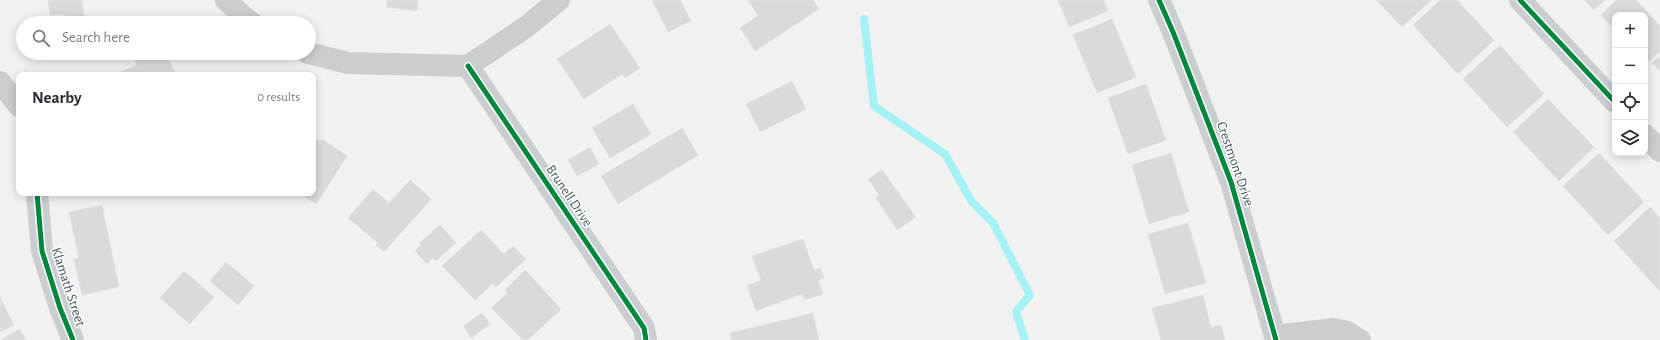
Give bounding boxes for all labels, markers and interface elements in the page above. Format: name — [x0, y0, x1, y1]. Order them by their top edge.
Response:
map controls — [1612, 12, 1648, 156]
button: + — [1612, 12, 1648, 48]
search box — [16, 16, 316, 60]
icon: search — [30, 27, 52, 49]
text: Search here — [62, 30, 130, 45]
button: − — [1612, 48, 1648, 84]
button: locate — [1612, 84, 1648, 120]
text: Nearby — [32, 89, 82, 106]
text: 0 results — [257, 91, 300, 104]
street label: Crestmont Drive — [1214, 120, 1256, 208]
button: layers — [1612, 120, 1648, 156]
street label: Brunell Drive — [543, 163, 595, 229]
street label: Klamath Street — [49, 246, 88, 329]

